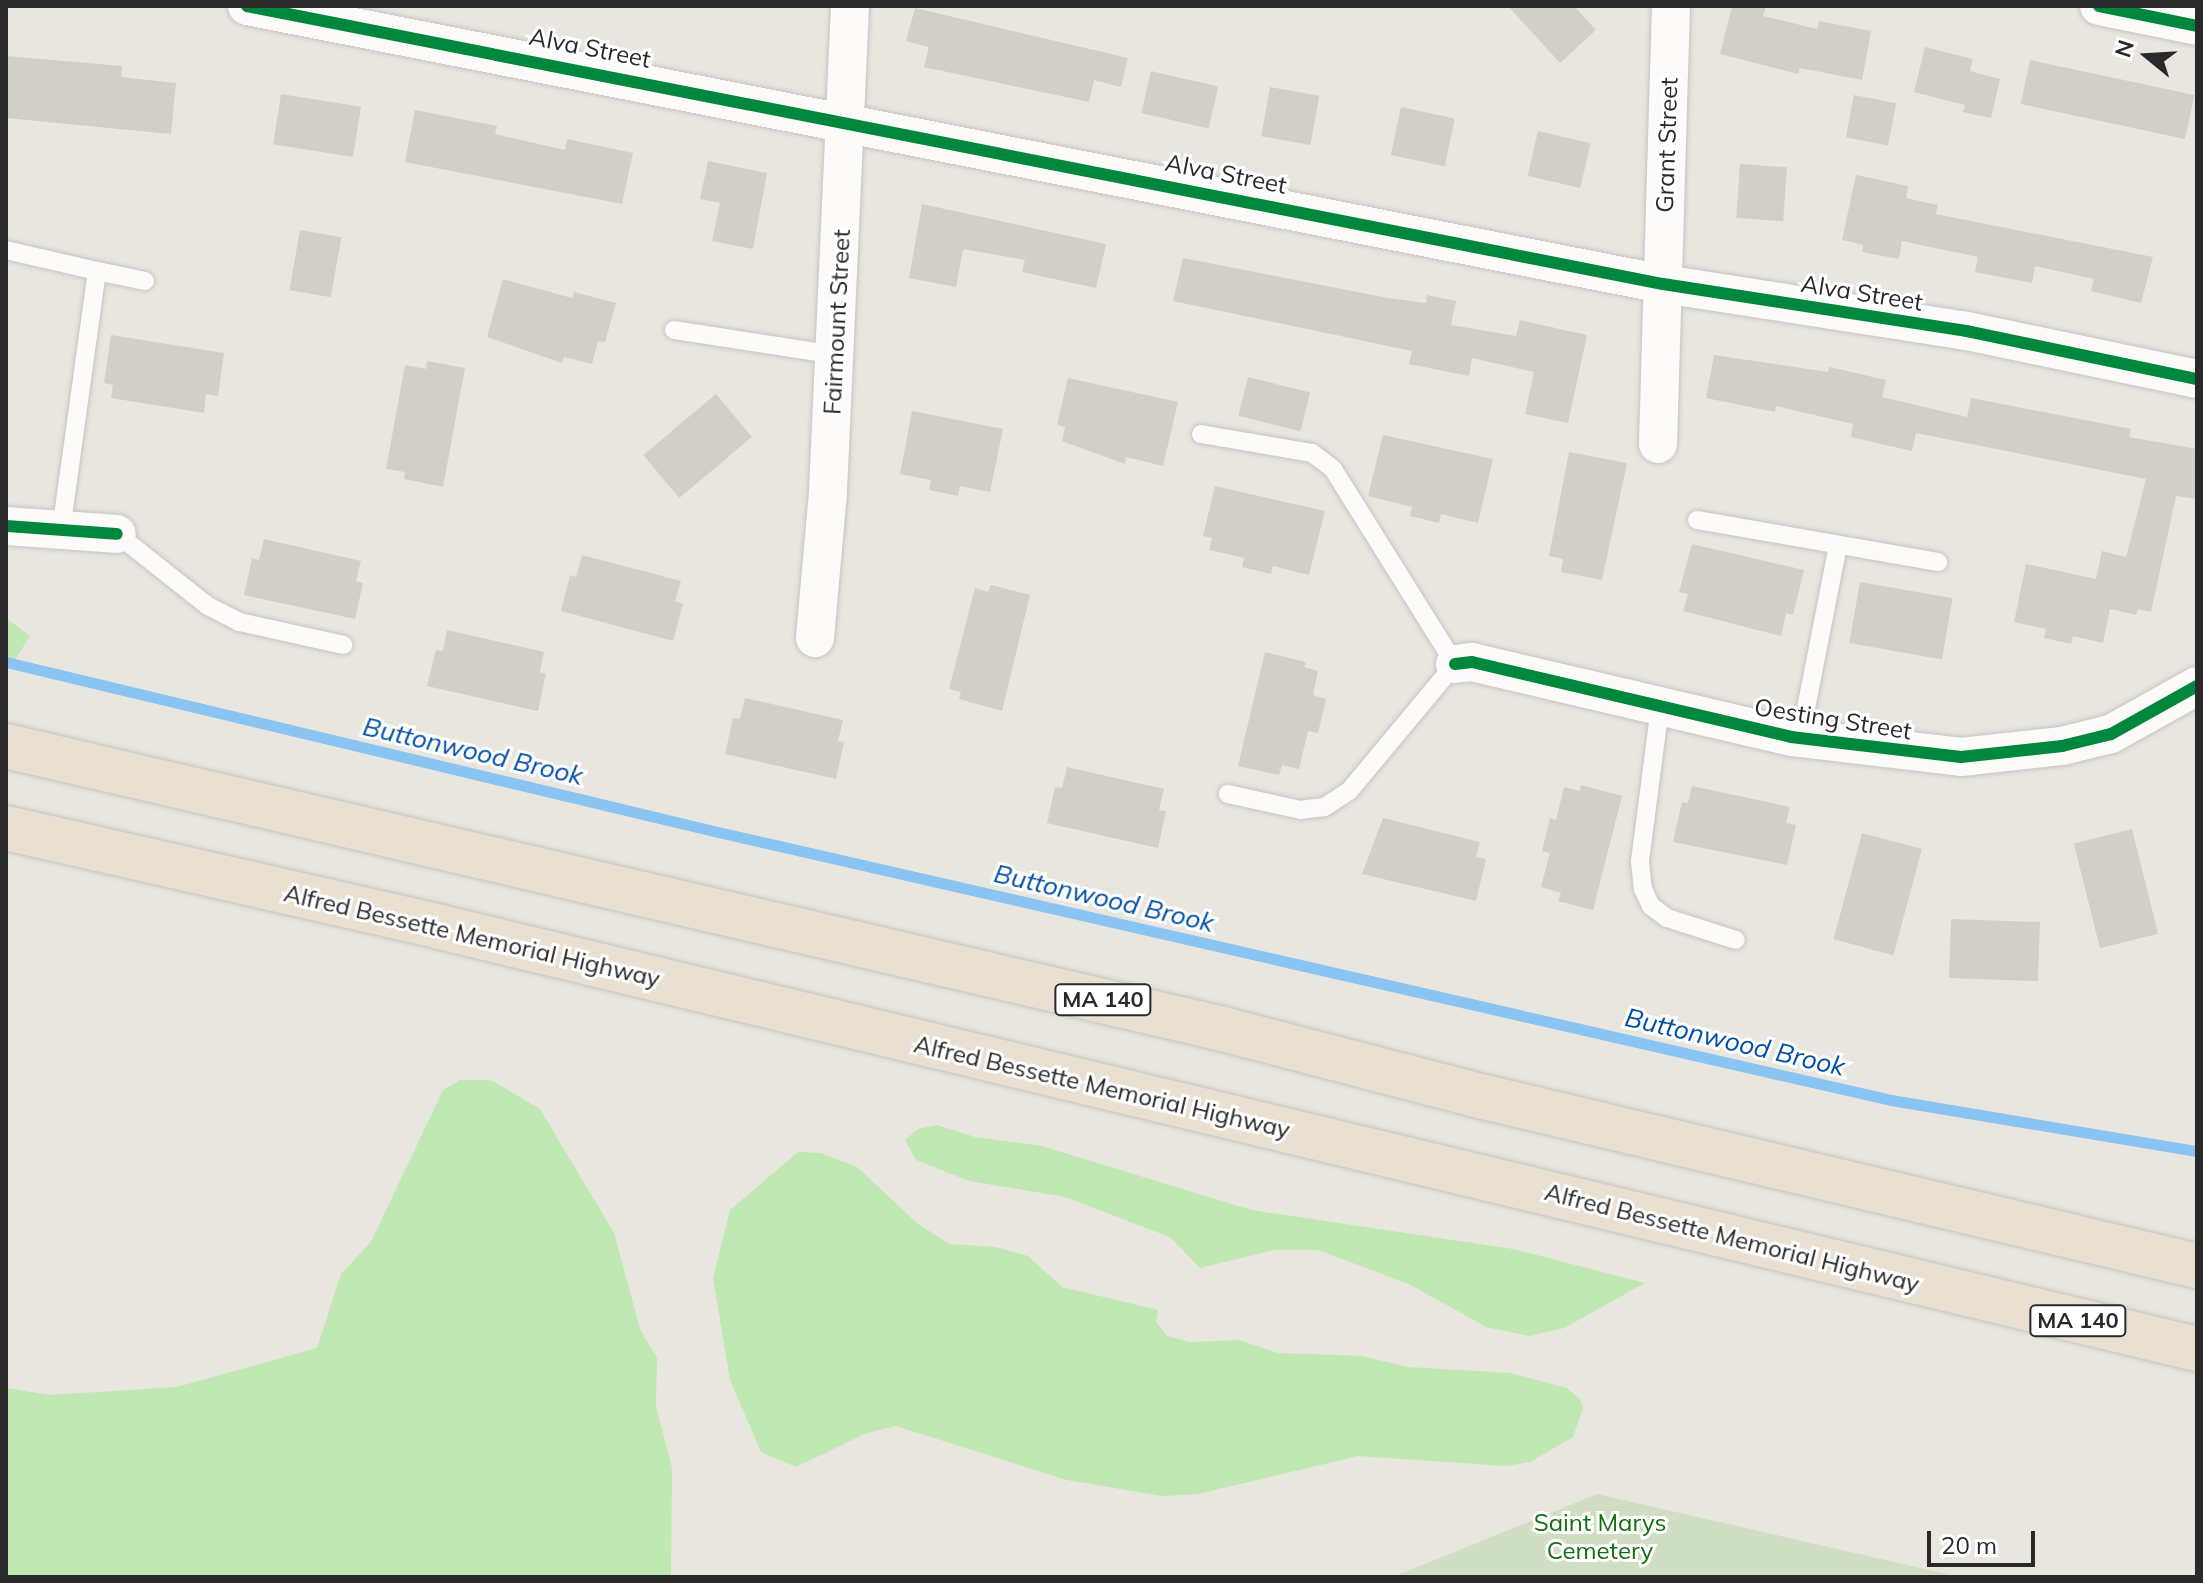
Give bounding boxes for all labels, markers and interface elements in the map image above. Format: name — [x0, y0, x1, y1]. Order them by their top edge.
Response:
north arrow — [2107, 16, 2187, 96]
street label: Alva Street — [527, 22, 653, 74]
text: N — [2108, 36, 2140, 61]
street label: Grant Street — [1650, 77, 1684, 213]
street label: Alva Street — [1163, 148, 1289, 200]
street label: Fairmount Street — [818, 229, 856, 415]
street label: Alva Street — [1799, 269, 1925, 317]
street label: Oesting Street — [1752, 692, 1914, 746]
water label: Buttonwood Brook — [360, 711, 586, 791]
water label: Buttonwood Brook — [991, 858, 1217, 938]
street label: Alfred Bessette Memorial Highway — [281, 879, 663, 993]
road number: MA 140 — [1053, 982, 1153, 1018]
water label: Buttonwood Brook — [1622, 1002, 1848, 1082]
street label: Alfred Bessette Memorial Highway — [911, 1030, 1293, 1144]
street label: Alfred Bessette Memorial Highway — [1542, 1177, 1922, 1299]
road number: MA 140 — [2028, 1303, 2128, 1339]
park label: Saint Marys Cemetery — [1534, 1509, 1666, 1565]
scale bar — [1931, 1515, 2039, 1565]
text: 20 m — [1941, 1530, 1997, 1560]

